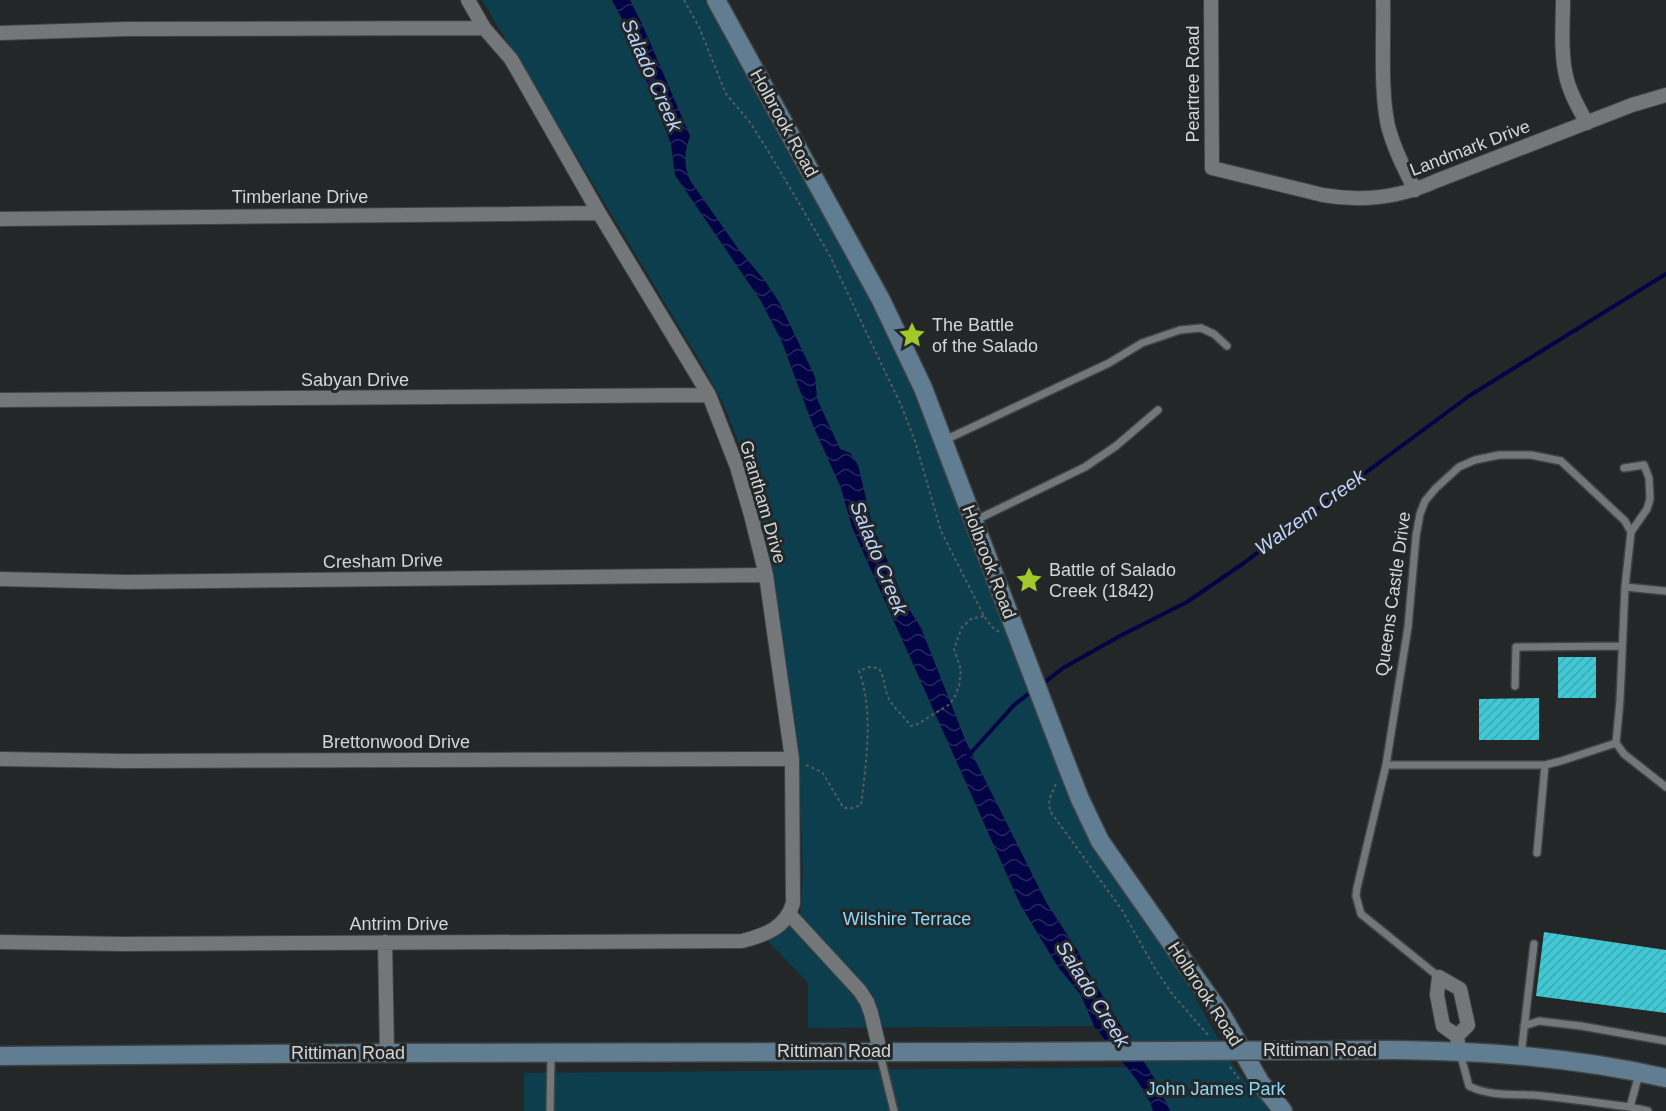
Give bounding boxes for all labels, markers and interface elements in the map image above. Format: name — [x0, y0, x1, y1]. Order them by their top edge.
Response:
water label: Salado Creek — [617, 15, 687, 136]
street label: Peartree Road — [1183, 25, 1203, 143]
street label: Holbrook Road — [746, 66, 822, 180]
street label: Landmark Drive — [1407, 116, 1533, 180]
street label: Timberlane Drive — [232, 187, 368, 207]
place label: The Battle of the Salado — [932, 315, 1038, 356]
place icon: The Battle of the Salado — [897, 320, 927, 350]
street label: Sabyan Drive — [301, 370, 409, 390]
street label: Grantham Drive — [736, 438, 790, 566]
water label: Walzem Creek — [1251, 464, 1370, 559]
water label: Salado Creek — [846, 498, 912, 619]
street label: Holbrook Road — [958, 502, 1020, 622]
street label: Queens Castle Drive — [1372, 510, 1414, 678]
street label: Cresham Drive — [323, 550, 443, 572]
place label: Battle of Salado Creek (1842) — [1049, 560, 1176, 601]
place icon: Battle of Salado Creek (1842) — [1014, 565, 1044, 595]
street label: Brettonwood Drive — [322, 732, 470, 752]
park label: Wilshire Terrace — [843, 909, 971, 929]
street label: Antrim Drive — [349, 914, 449, 934]
water label: Salado Creek — [1052, 937, 1135, 1052]
street label: Holbrook Road — [1164, 938, 1246, 1050]
street label: Rittiman Road — [1263, 1040, 1377, 1060]
street label: Rittiman Road — [777, 1041, 891, 1061]
street label: Rittiman Road — [291, 1043, 405, 1063]
park label: John James Park — [1146, 1079, 1287, 1099]

